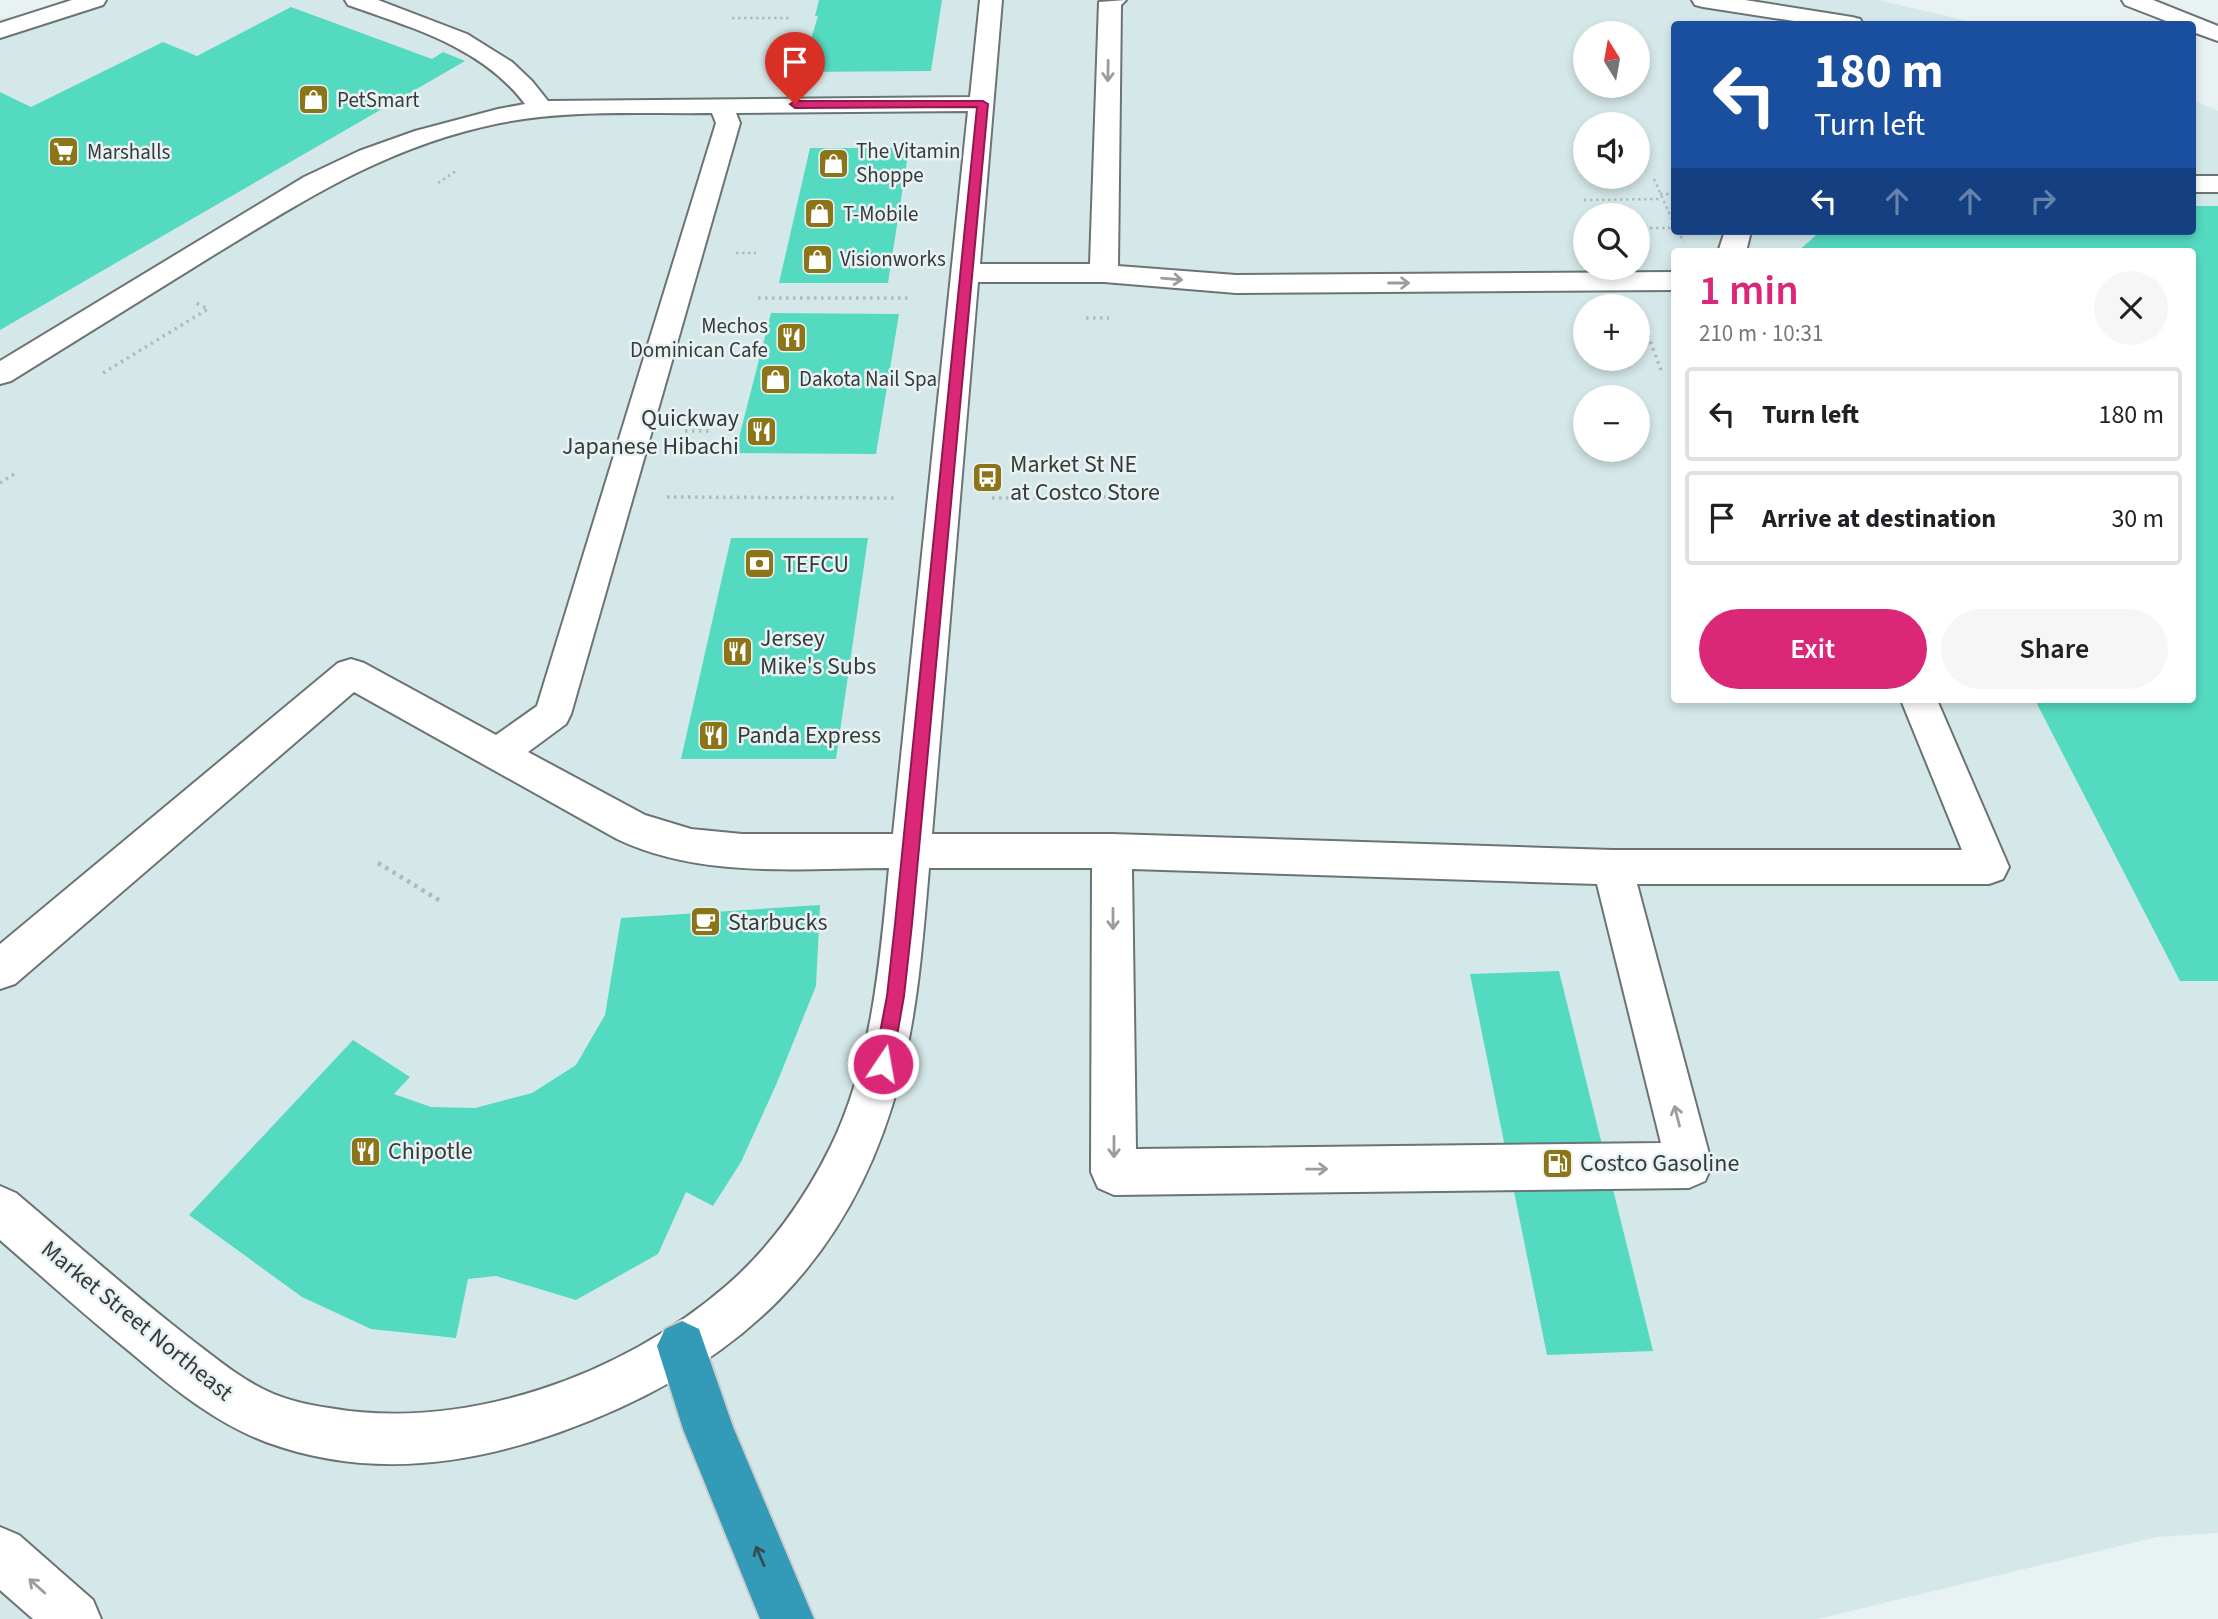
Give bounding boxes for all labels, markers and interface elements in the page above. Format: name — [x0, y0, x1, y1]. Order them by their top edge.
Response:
north arrow — [1573, 21, 1650, 98]
map controls — [1573, 21, 1650, 462]
pin — [765, 32, 825, 104]
text: 180 m — [1814, 37, 1943, 107]
icon: arrive — [776, 43, 814, 81]
icon: left — [1699, 49, 1790, 140]
one-way arrow — [1101, 59, 1115, 82]
shop icon: PetSmart — [297, 83, 331, 117]
place label: PetSmart — [337, 85, 419, 115]
text: Turn left — [1814, 102, 1925, 148]
button: sound — [1573, 112, 1650, 189]
supermarket icon: Marshalls — [47, 135, 81, 169]
place label: The Vitamin Shoppe — [856, 136, 961, 190]
place label: Marshalls — [87, 137, 171, 167]
shop icon: The Vitamin Shoppe — [816, 146, 850, 180]
icon: left — [1805, 182, 1843, 220]
icon: ahead — [1878, 182, 1916, 220]
icon: ahead — [1951, 182, 1989, 220]
icon: right — [2024, 182, 2062, 220]
shop icon: T-Mobile — [803, 197, 837, 231]
place label: T-Mobile — [843, 199, 918, 229]
button: search — [1573, 203, 1650, 280]
shop icon: Visionworks — [800, 242, 834, 276]
place label: Visionworks — [840, 244, 946, 274]
text: 1 min — [1699, 261, 1799, 321]
button: close — [2094, 271, 2168, 345]
one-way arrow — [1160, 273, 1183, 286]
one-way arrow — [1388, 276, 1411, 290]
button: + — [1573, 294, 1650, 371]
place label: Mechos Dominican Cafe — [630, 311, 768, 365]
text: 210 m · 10:31 — [1699, 317, 1823, 350]
restaurant icon: Mechos Dominican Cafe — [774, 321, 808, 355]
shop icon: Dakota Nail Spa — [759, 362, 793, 396]
place label: Dakota Nail Spa — [799, 364, 937, 394]
button: − — [1573, 385, 1650, 462]
icon: left — [1703, 395, 1741, 433]
text: Turn left — [1762, 396, 1859, 433]
text: 180 m — [2098, 396, 2164, 433]
place label: Quickway Japanese Hibachi — [562, 401, 739, 464]
restaurant icon: Quickway Japanese Hibachi — [745, 415, 779, 449]
place label: Market St NE at Costco Store — [1010, 447, 1160, 510]
bus stop icon: Market St NE at Costco Store — [970, 461, 1004, 495]
icon: arrive — [1703, 499, 1741, 537]
text: Arrive at destination — [1762, 500, 1996, 537]
text: 30 m — [2111, 500, 2164, 537]
bank icon: TEFCU — [743, 547, 777, 581]
place label: TEFCU — [783, 547, 849, 582]
button: Exit — [1699, 609, 1927, 689]
button: Share — [1941, 609, 2168, 689]
place label: Jersey Mike's Subs — [760, 621, 876, 684]
restaurant icon: Jersey Mike's Subs — [720, 635, 754, 669]
restaurant icon: Panda Express — [697, 718, 731, 752]
place label: Panda Express — [737, 718, 881, 753]
cafe icon: Starbucks — [688, 905, 722, 939]
place label: Starbucks — [728, 905, 827, 940]
one-way arrow — [1106, 908, 1119, 931]
position arrow — [846, 1027, 920, 1101]
one-way arrow — [1670, 1105, 1683, 1128]
restaurant icon: Chipotle — [348, 1134, 382, 1168]
place label: Chipotle — [388, 1134, 473, 1169]
one-way arrow — [1107, 1135, 1121, 1158]
fuel station icon: Costco Gasoline — [1540, 1146, 1574, 1180]
place label: Costco Gasoline — [1580, 1146, 1739, 1181]
one-way arrow — [1305, 1162, 1328, 1176]
street label: Market Street Northeast — [33, 1232, 241, 1410]
one-way arrow — [753, 1546, 766, 1568]
one-way arrow — [28, 1578, 46, 1594]

